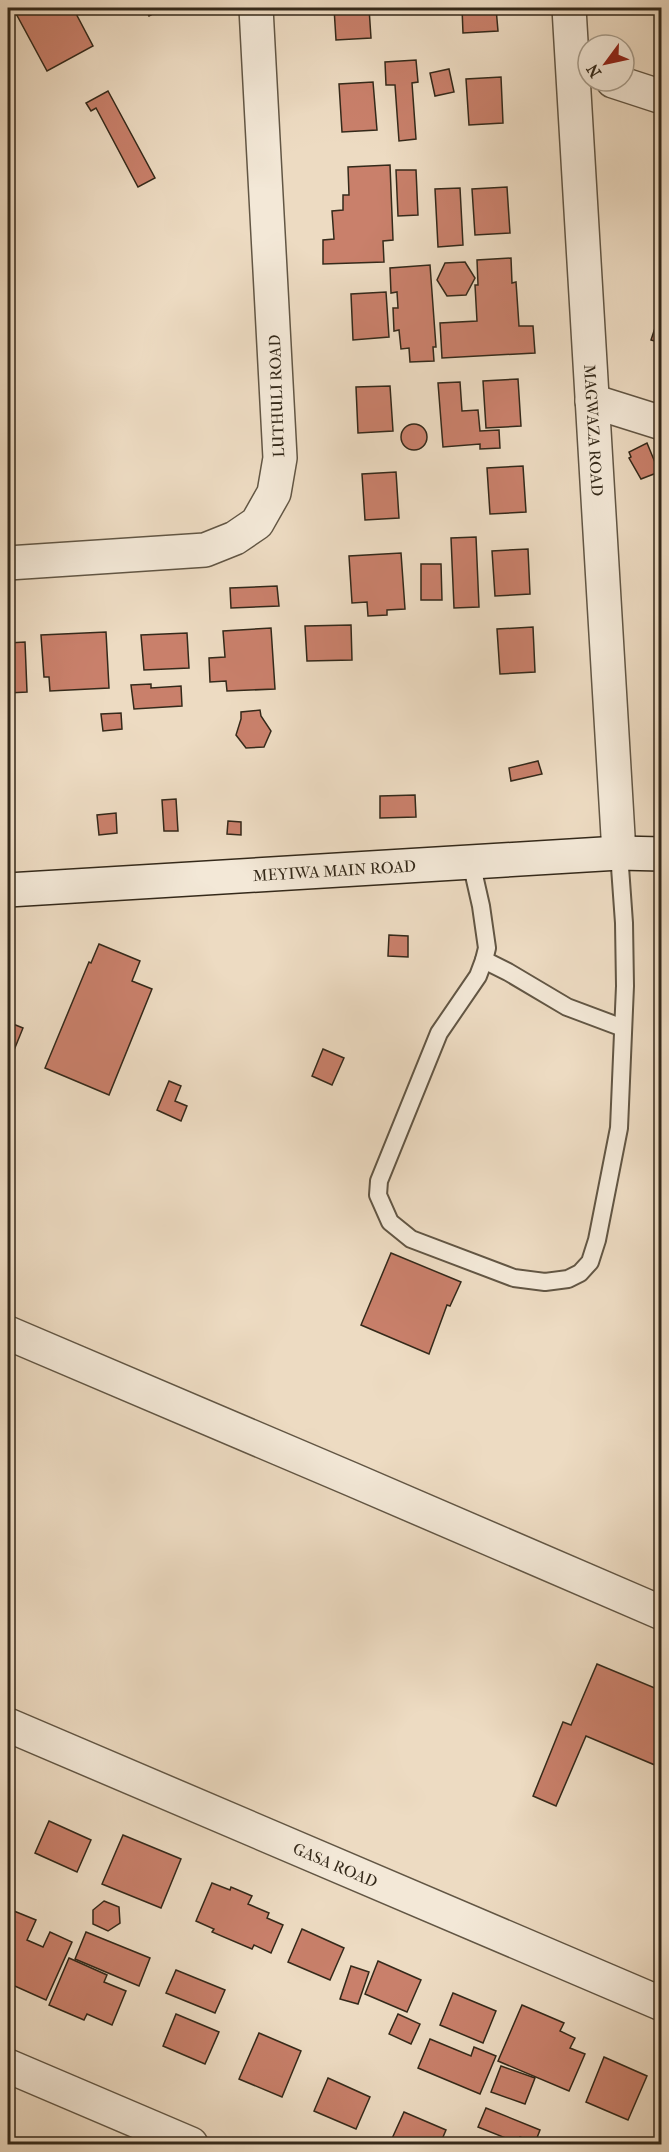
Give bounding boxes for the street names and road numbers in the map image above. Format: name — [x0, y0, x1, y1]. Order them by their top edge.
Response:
street label: LUTHULI ROAD — [265, 334, 288, 458]
street label: MAGWAZA ROAD — [580, 364, 607, 497]
street label: MEYIWA MAIN ROAD — [252, 856, 416, 885]
street label: GASA ROAD — [290, 1839, 380, 1892]

